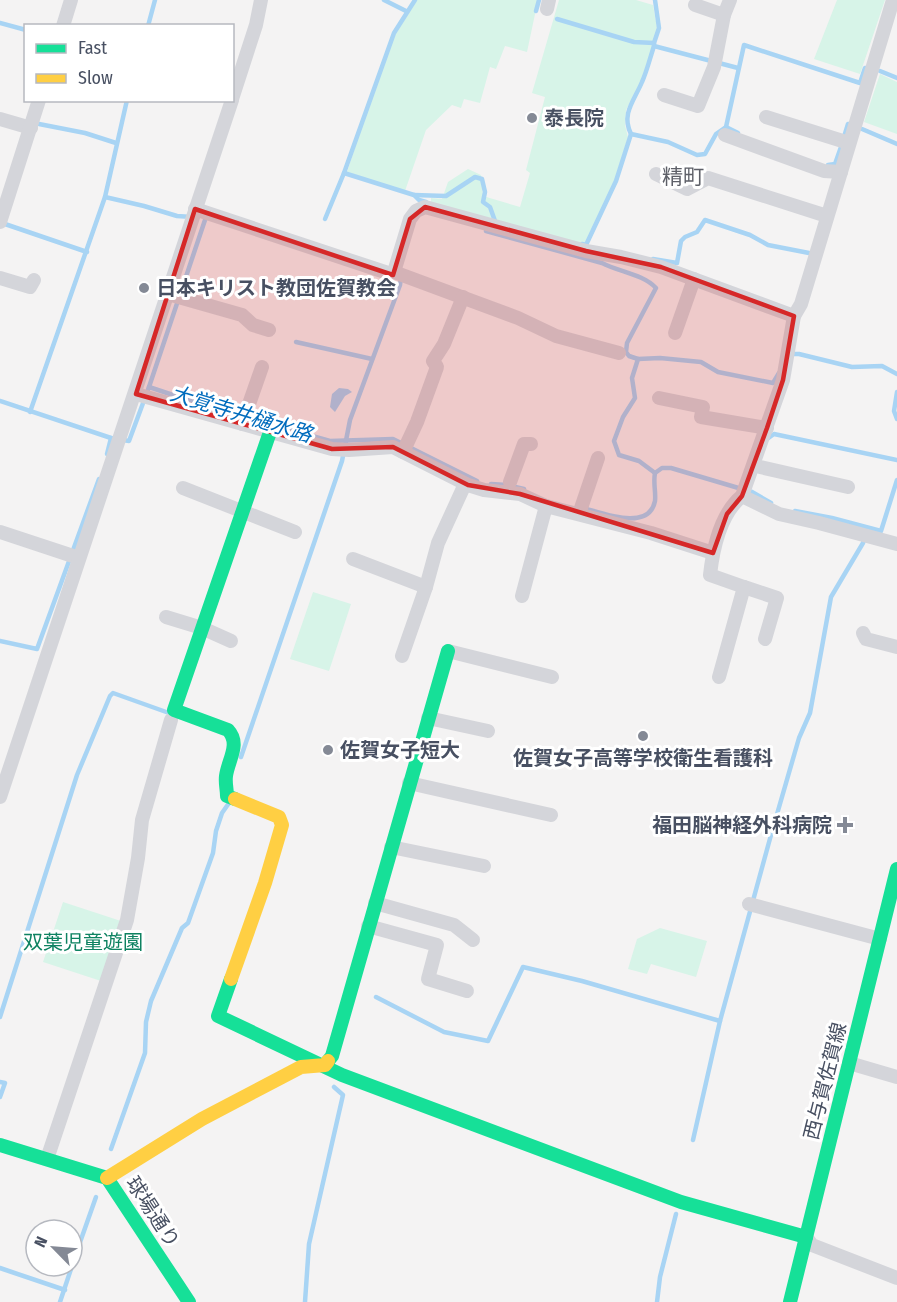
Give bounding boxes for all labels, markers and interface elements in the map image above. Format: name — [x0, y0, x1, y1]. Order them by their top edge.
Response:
legend — [24, 24, 234, 102]
text: Fast — [78, 37, 107, 59]
text: Slow — [78, 67, 113, 89]
place label: 泰長院 — [544, 106, 604, 130]
marker: 泰長院 — [525, 111, 539, 125]
district label: 精町 — [662, 164, 704, 190]
place label: 日本キリスト教団佐賀教会 — [156, 276, 396, 300]
marker: 日本キリスト教団佐賀教会 — [137, 281, 151, 295]
water label: 大覚寺井樋水路 — [167, 380, 317, 449]
marker: 佐賀女子高等学校衛生看護科 — [636, 729, 650, 743]
place label: 佐賀女子短大 — [340, 738, 460, 762]
marker: 佐賀女子短大 — [321, 743, 335, 757]
place label: 佐賀女子高等学校衛生看護科 — [513, 746, 773, 770]
place label: 福田脳神経外科病院 — [652, 813, 832, 837]
marker: 福田脳神経外科病院 — [836, 816, 854, 834]
park label: 双葉児童遊園 — [23, 930, 143, 954]
street label: 西与賀佐賀線 — [799, 1020, 851, 1142]
street label: 球場通り — [121, 1172, 185, 1252]
north arrow — [24, 1218, 84, 1278]
text: N — [30, 1234, 51, 1250]

